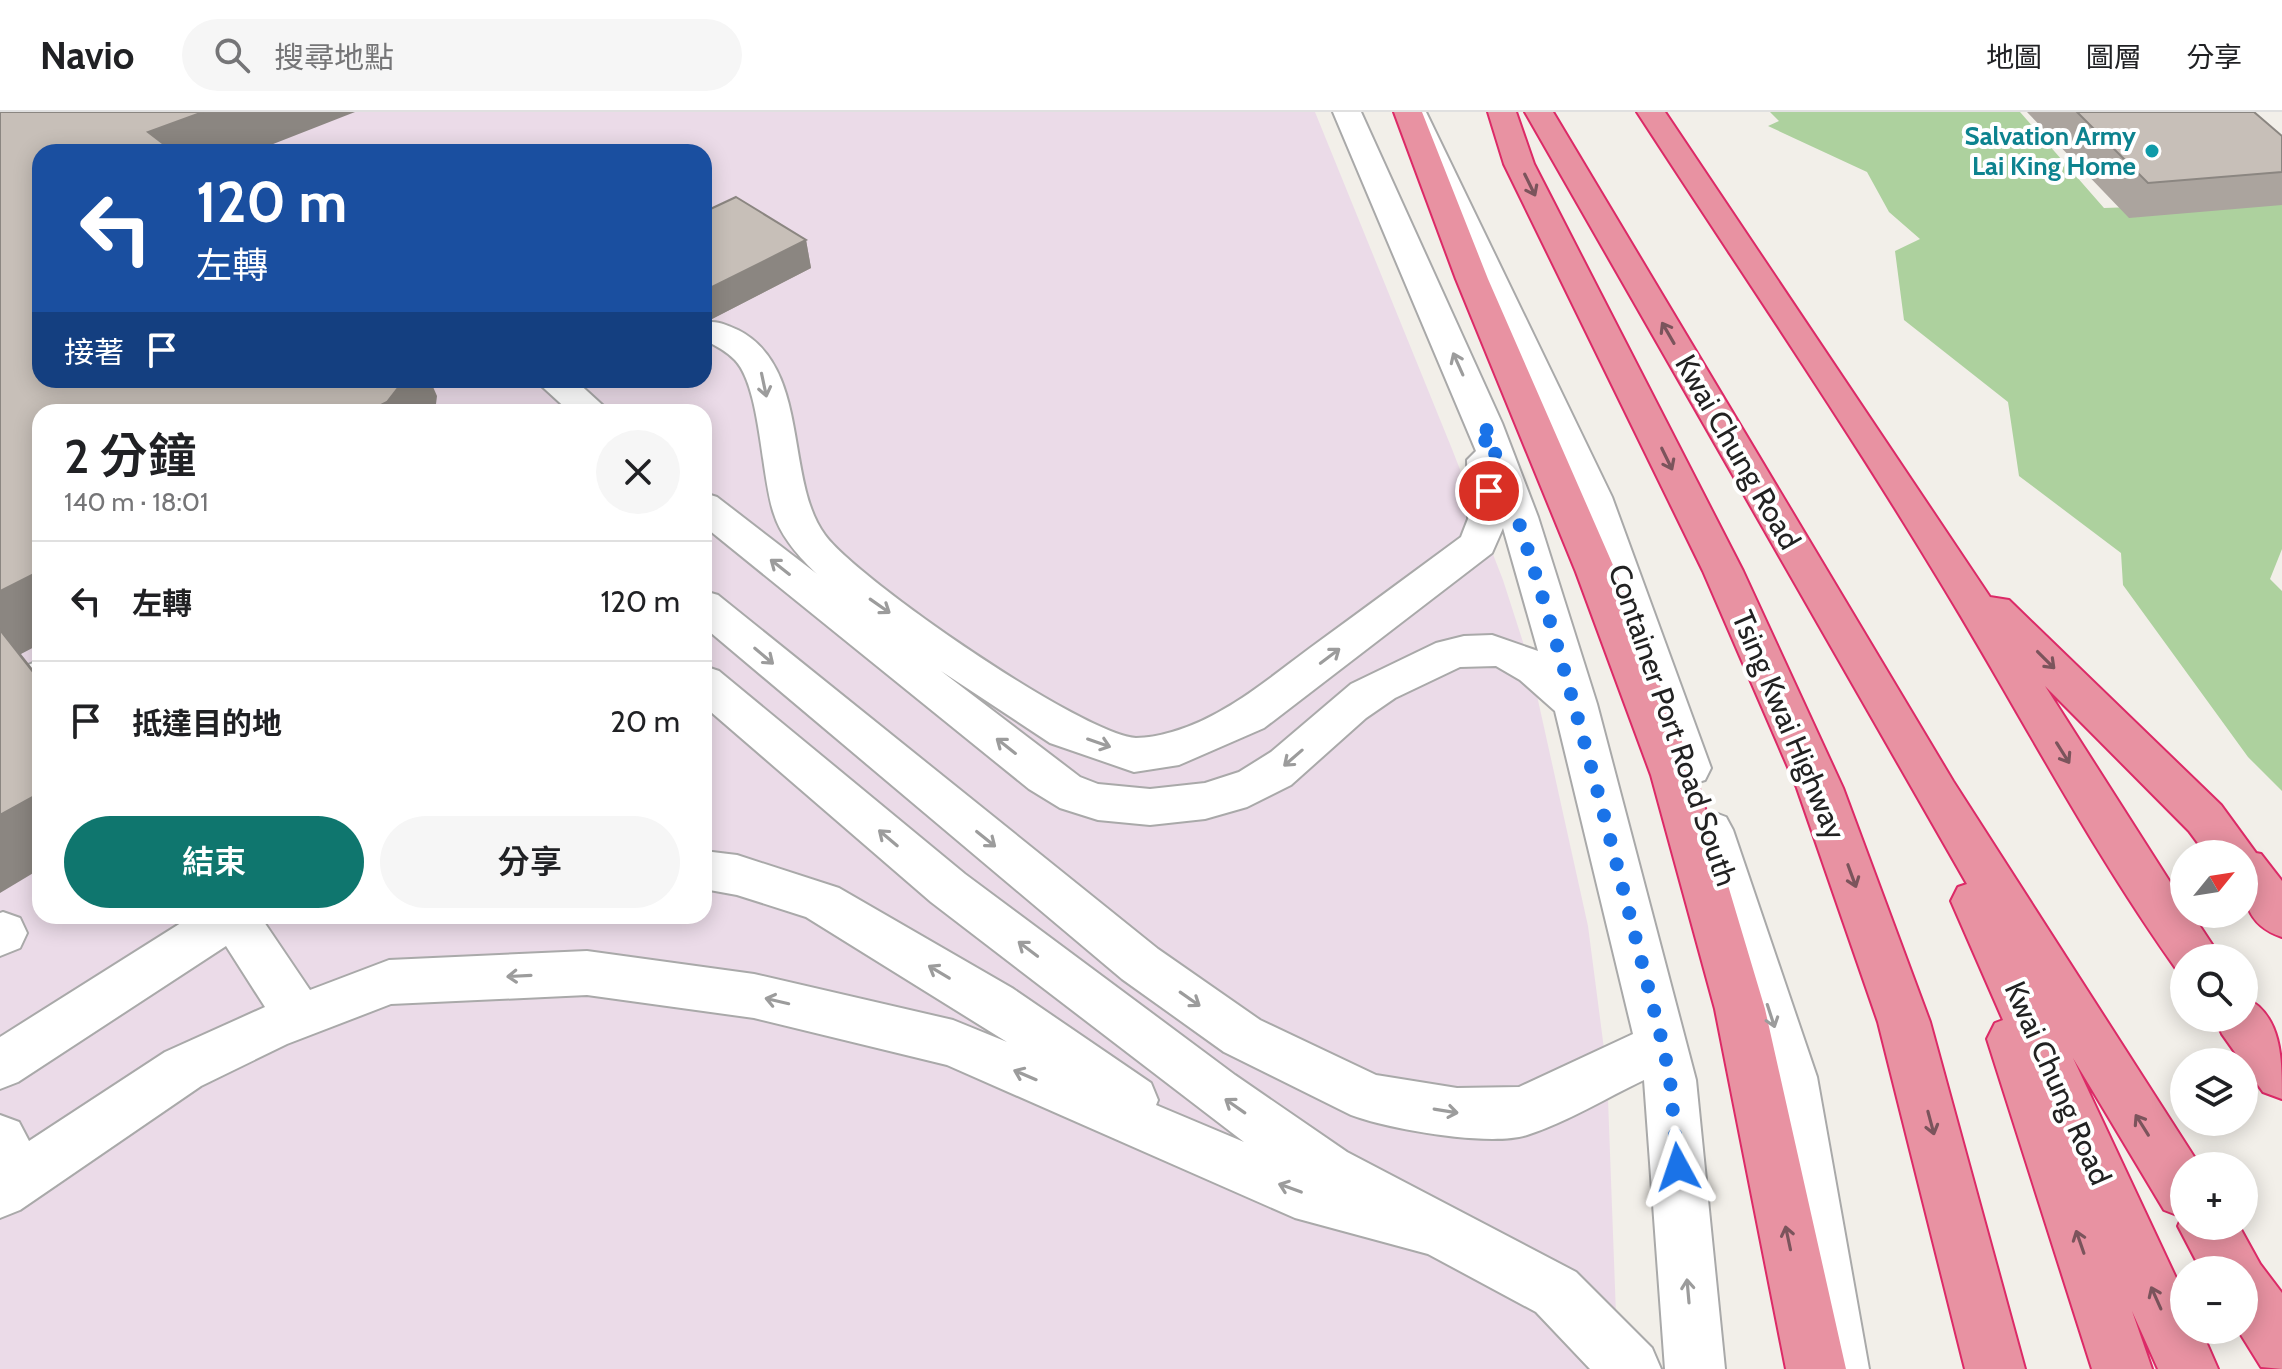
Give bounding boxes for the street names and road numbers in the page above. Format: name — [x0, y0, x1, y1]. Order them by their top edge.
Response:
street label: Kwai Chung Road — [1667, 348, 1809, 556]
street label: Container Port Road South — [1601, 559, 1745, 891]
street label: Tsing Kwai Highway — [1724, 605, 1854, 845]
street label: Kwai Chung Road — [1997, 976, 2119, 1190]

